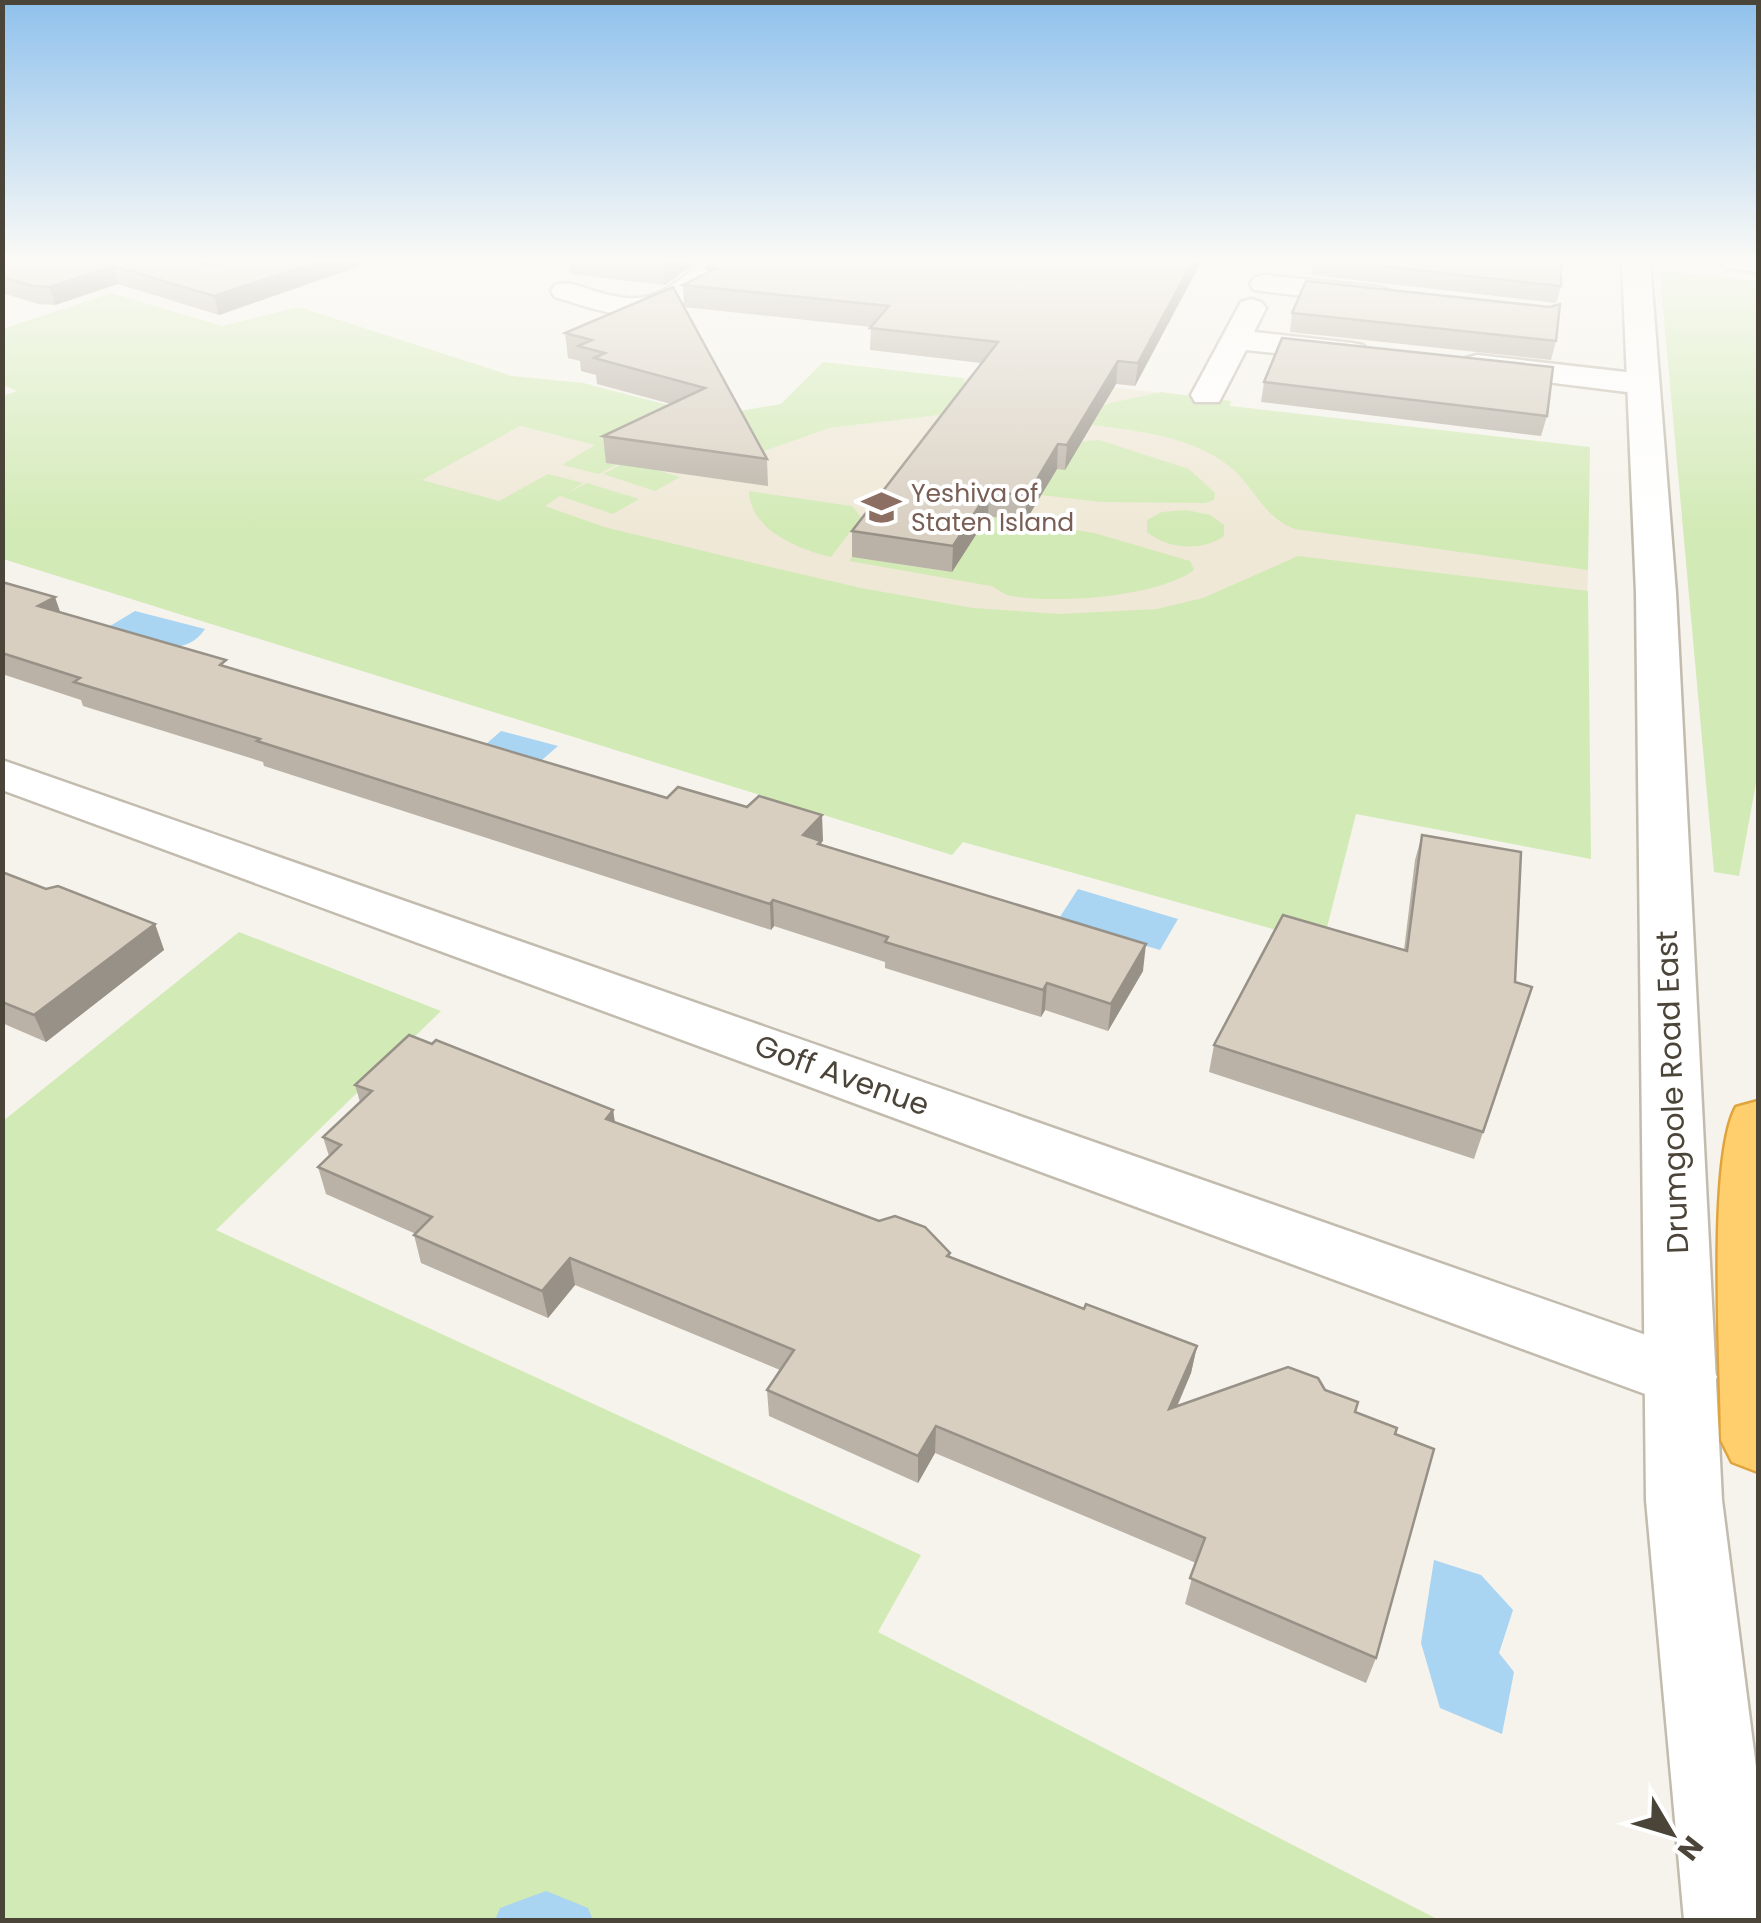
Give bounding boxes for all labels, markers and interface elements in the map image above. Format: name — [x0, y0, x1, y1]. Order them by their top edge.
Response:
place label: Yeshiva of Staten Island — [911, 476, 1074, 540]
school or university icon: Yeshiva of Staten Island — [860, 486, 902, 528]
street label: Drumgoole Road East — [1645, 930, 1699, 1254]
street label: Goff Avenue — [749, 1024, 935, 1126]
north arrow — [1621, 1783, 1721, 1883]
text: N — [1668, 1828, 1712, 1868]

